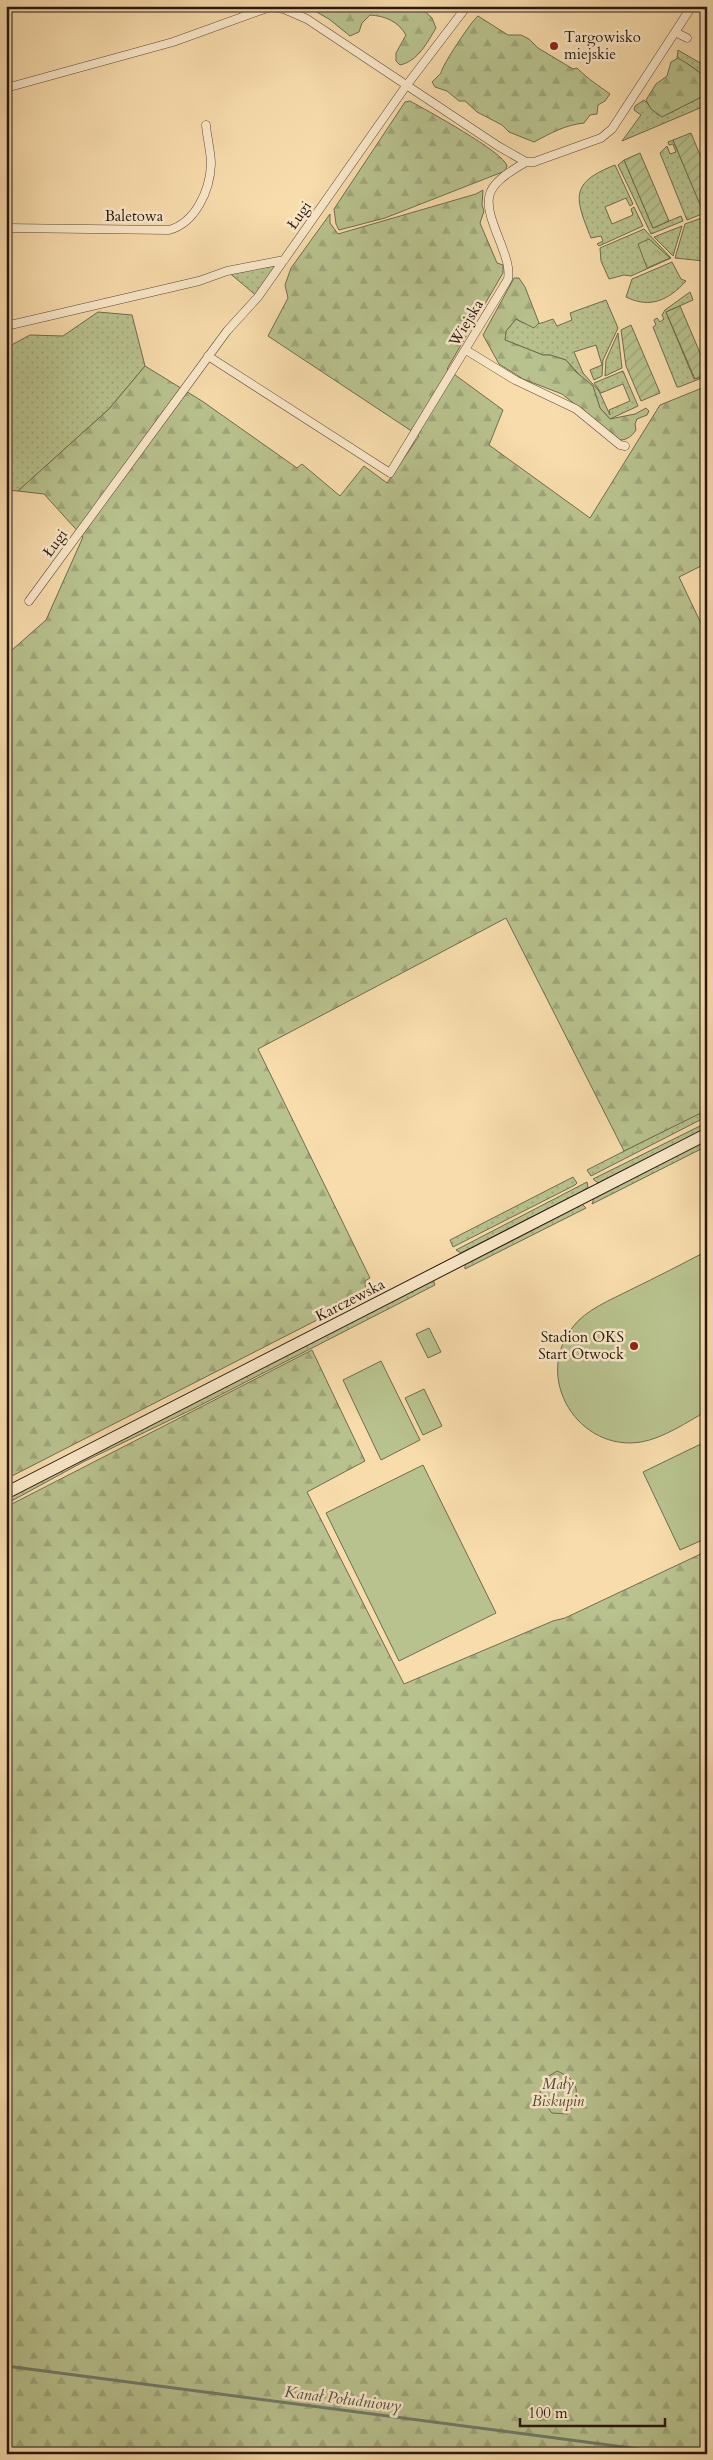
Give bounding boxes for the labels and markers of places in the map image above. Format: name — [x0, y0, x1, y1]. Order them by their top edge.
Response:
place label: Targowisko miejskie — [564, 27, 641, 64]
marker: Targowisko miejskie — [548, 40, 560, 52]
place label: Stadion OKS Start Otwock — [538, 1327, 624, 1364]
marker: Stadion OKS Start Otwock — [628, 1340, 640, 1352]

